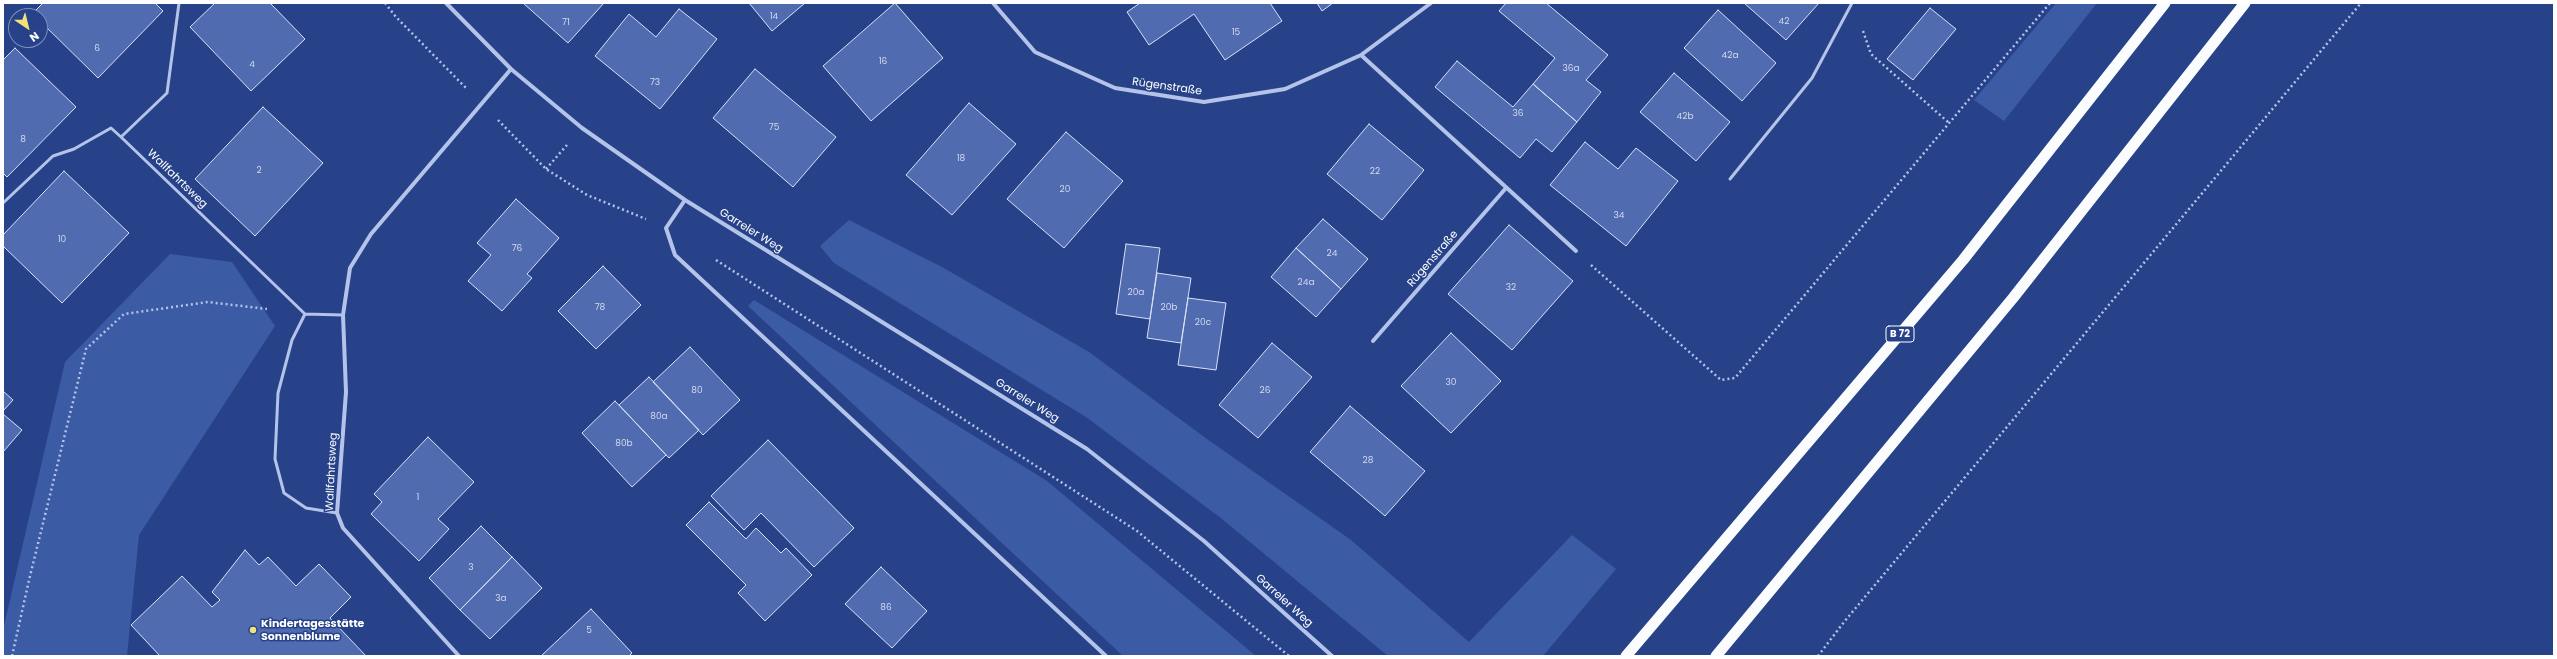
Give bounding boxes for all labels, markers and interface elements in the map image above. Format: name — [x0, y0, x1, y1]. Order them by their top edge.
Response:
north arrow — [8, 8, 48, 48]
house number: 14 — [770, 12, 778, 22]
house number: 42 — [1779, 17, 1789, 27]
house number: 71 — [562, 18, 570, 28]
text: N — [26, 28, 42, 46]
house number: 15 — [1232, 28, 1240, 38]
house number: 6 — [94, 44, 100, 54]
house number: 42a — [1722, 51, 1738, 61]
house number: 16 — [879, 57, 887, 67]
house number: 4 — [249, 60, 255, 70]
house number: 36a — [1562, 64, 1580, 74]
street label: Rügenstraße — [1131, 76, 1203, 98]
house number: 73 — [650, 78, 660, 88]
house number: 36 — [1512, 109, 1524, 119]
house number: 42b — [1677, 112, 1693, 122]
house number: 75 — [769, 123, 779, 133]
house number: 8 — [20, 135, 26, 145]
street label: Wallfahrtsweg — [144, 147, 210, 211]
house number: 18 — [957, 154, 965, 164]
house number: 2 — [256, 166, 262, 176]
house number: 22 — [1370, 167, 1380, 177]
house number: 20 — [1060, 185, 1070, 195]
street label: Garreler Weg — [717, 206, 785, 256]
house number: 34 — [1614, 211, 1624, 221]
street label: Rügenstraße — [1405, 228, 1461, 290]
house number: 10 — [58, 235, 66, 245]
house number: 76 — [512, 244, 522, 254]
house number: 24 — [1327, 249, 1337, 259]
house number: 24a — [1298, 278, 1314, 288]
house number: 32 — [1506, 283, 1516, 293]
house number: 20a — [1128, 288, 1144, 298]
house number: 78 — [595, 303, 605, 313]
house number: 20b — [1161, 303, 1177, 313]
house number: 20c — [1195, 318, 1211, 328]
road number: B 72 — [1886, 326, 1914, 342]
street label: Garreler Weg — [993, 376, 1061, 426]
house number: 30 — [1446, 378, 1456, 388]
house number: 80 — [691, 386, 703, 396]
house number: 26 — [1260, 386, 1270, 396]
house number: 80a — [650, 412, 668, 422]
street label: Wallfahrtsweg — [323, 432, 341, 512]
house number: 80b — [615, 439, 633, 449]
house number: 28 — [1363, 456, 1373, 466]
house number: 1 — [417, 493, 419, 503]
house number: 3 — [468, 563, 474, 573]
street label: Garreler Weg — [1253, 572, 1315, 630]
house number: 3a — [495, 594, 507, 604]
house number: 86 — [880, 603, 892, 613]
place label: Kindertagesstätte Sonnenblume — [261, 617, 364, 643]
marker: Kindertagesstätte Sonnenblume — [248, 625, 258, 635]
house number: 5 — [586, 626, 592, 636]

